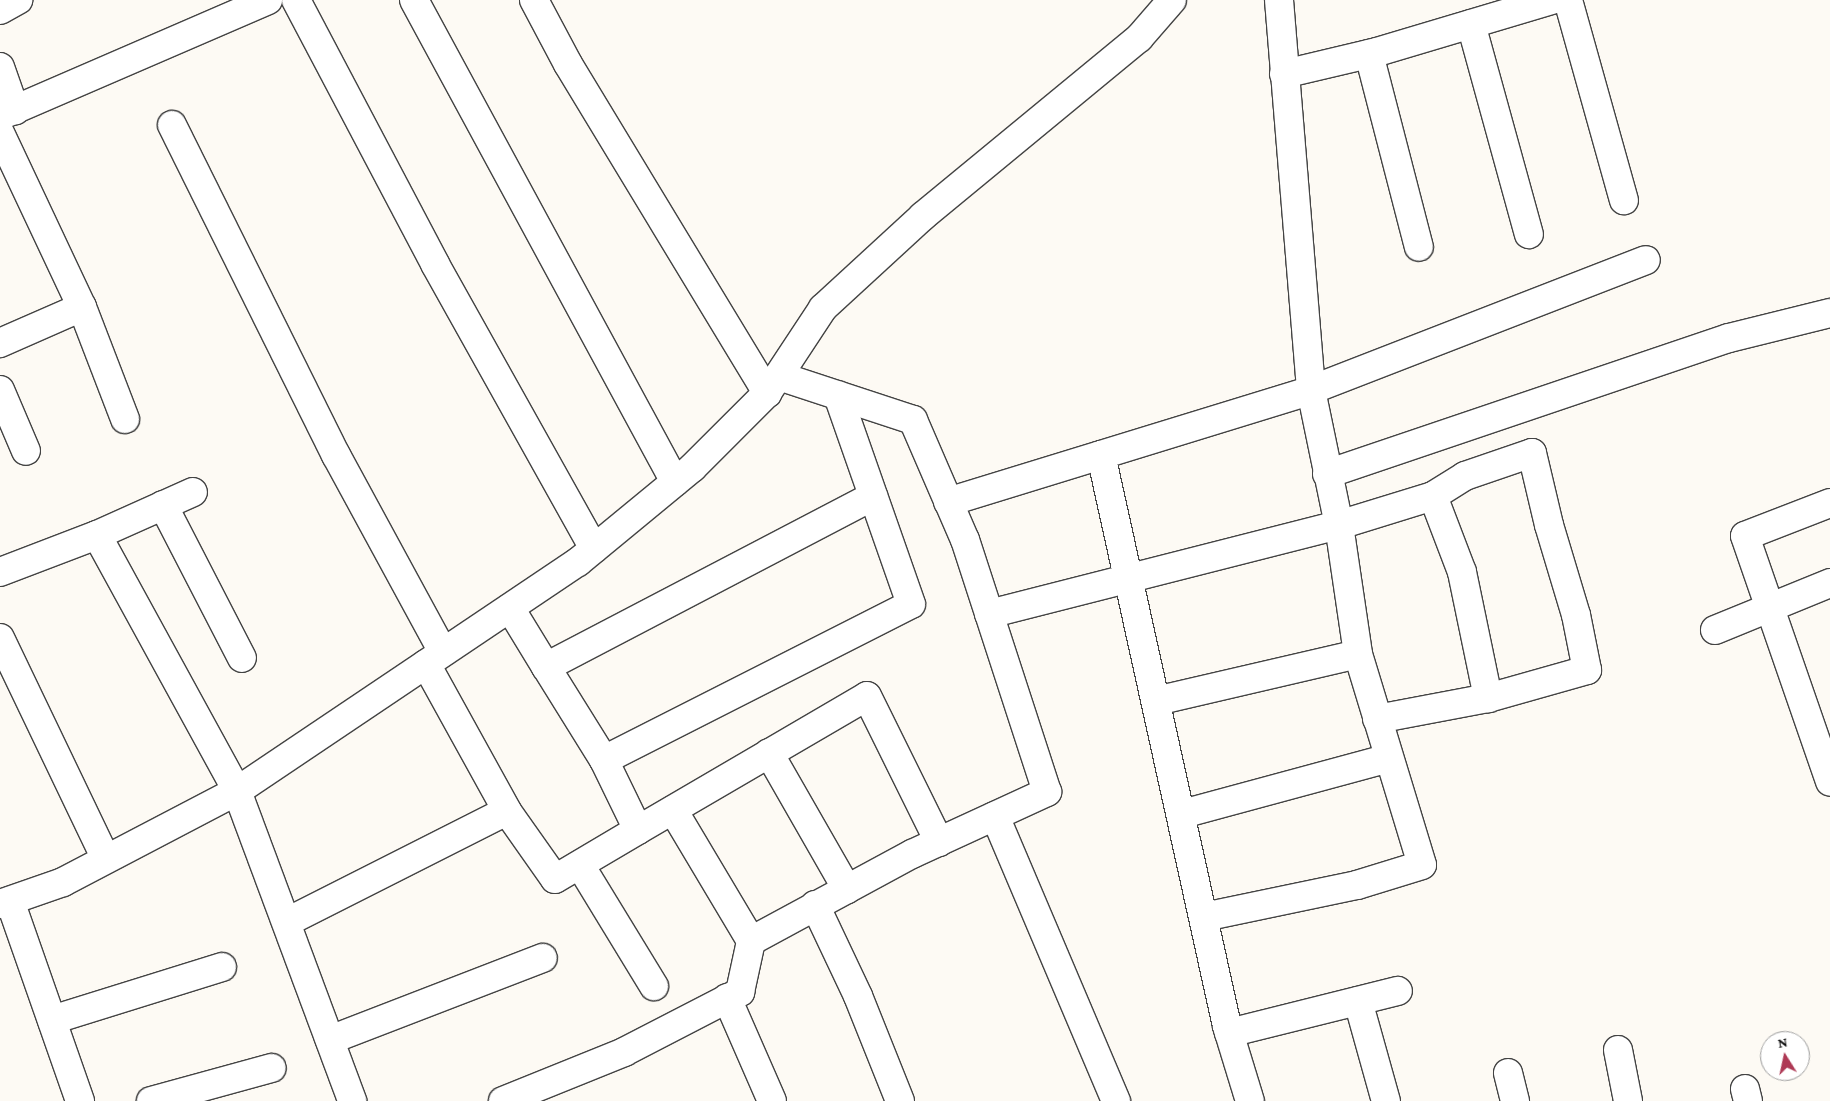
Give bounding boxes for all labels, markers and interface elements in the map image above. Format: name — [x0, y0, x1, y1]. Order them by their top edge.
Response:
north arrow — [1760, 1031, 1810, 1081]
text: N — [1776, 1034, 1789, 1051]

